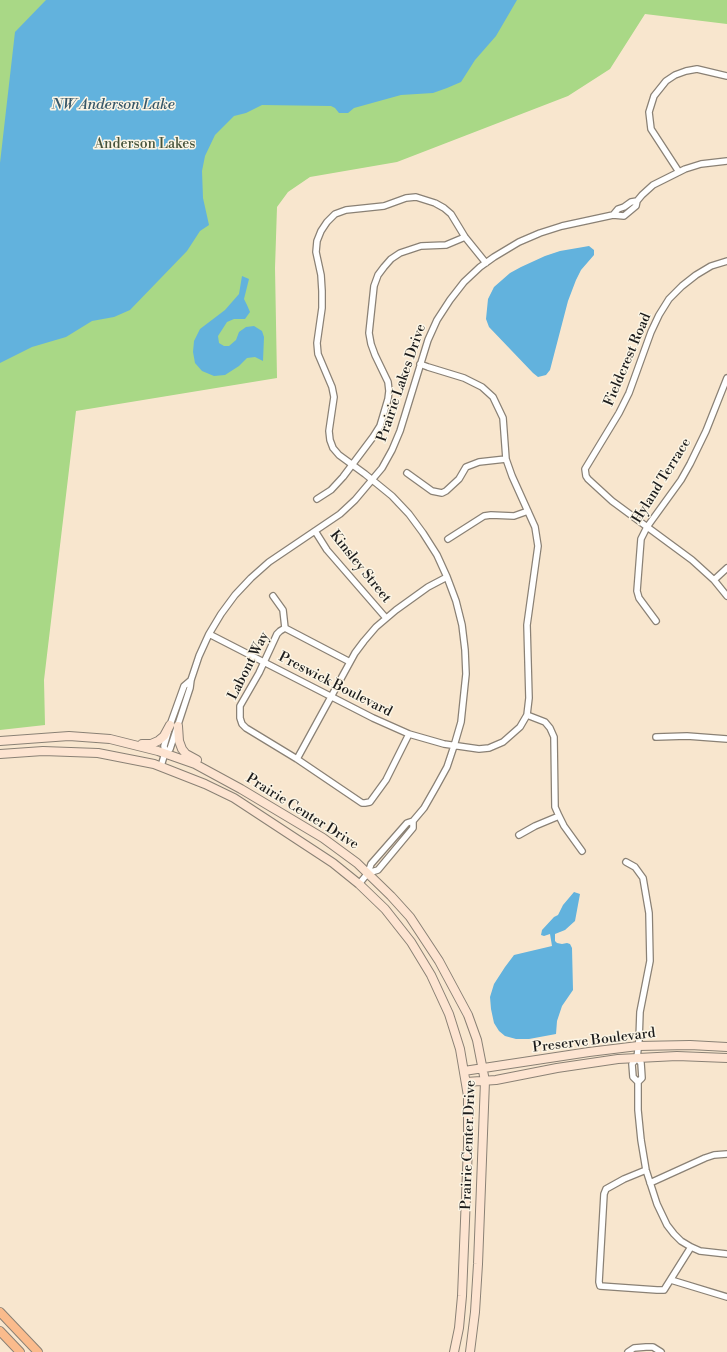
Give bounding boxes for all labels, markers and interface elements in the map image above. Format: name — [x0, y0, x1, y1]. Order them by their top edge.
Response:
water label: NW Anderson Lake — [51, 96, 175, 114]
park label: Anderson Lakes — [95, 137, 195, 153]
street label: Fieldcrest Road — [601, 311, 655, 409]
street label: Prairie Lakes Drive — [374, 322, 430, 444]
street label: Hyland Terrace — [629, 435, 695, 527]
street label: Kinsley Street — [326, 527, 394, 607]
street label: Labont Way — [225, 629, 273, 703]
street label: Preswick Boulevard — [275, 649, 395, 721]
street label: Prairie Center Drive — [243, 771, 361, 853]
street label: Preserve Boulevard — [532, 1025, 656, 1057]
street label: Prairie Center Drive — [458, 1080, 480, 1210]

